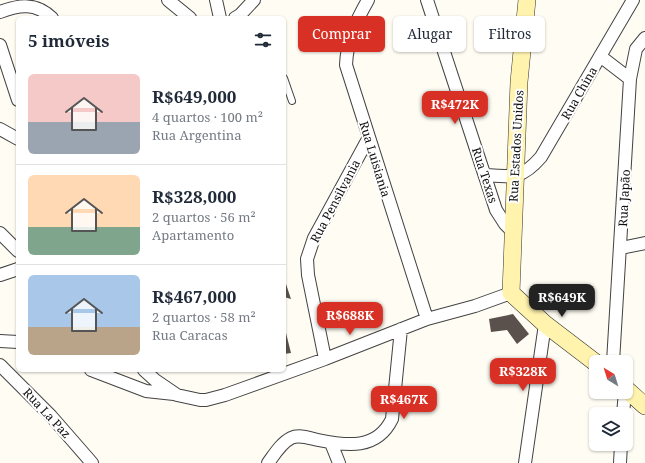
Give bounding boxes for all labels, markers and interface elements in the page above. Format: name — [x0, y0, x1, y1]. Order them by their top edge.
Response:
chip: Comprar — [298, 16, 385, 52]
chip: Alugar — [393, 16, 466, 52]
chip: Filtros — [474, 16, 545, 52]
text: 5 imóveis — [28, 29, 109, 52]
icon: filters — [252, 29, 274, 51]
street label: Rua China — [557, 63, 601, 123]
text: R$649,000 — [152, 85, 236, 108]
icon: home — [60, 90, 108, 138]
street label: Rua Estados Unidos — [505, 90, 527, 202]
pin: R$472K — [422, 91, 488, 125]
text: R$472K — [431, 95, 479, 113]
text: 4 quartos · 100 m² — [152, 108, 263, 126]
street label: Rua Luisiania — [355, 119, 395, 199]
text: Rua Argentina — [152, 126, 242, 144]
street label: Rua Texas — [468, 145, 502, 205]
street label: Rua Pensilvania — [306, 156, 364, 246]
street label: Rua Japão — [614, 169, 634, 227]
text: R$328,000 — [152, 185, 236, 208]
icon: home — [60, 191, 108, 239]
text: 2 quartos · 56 m² — [152, 208, 256, 226]
text: Apartamento — [152, 226, 234, 244]
pin: R$649K — [529, 284, 595, 318]
text: R$467,000 — [152, 285, 236, 308]
text: R$649K — [538, 288, 586, 306]
icon: home — [60, 291, 108, 339]
pin: R$688K — [317, 302, 383, 336]
text: R$688K — [326, 306, 374, 324]
text: 2 quartos · 58 m² — [152, 308, 256, 326]
text: Rua Caracas — [152, 326, 228, 344]
north arrow — [589, 355, 633, 399]
map controls — [589, 355, 633, 451]
pin: R$328K — [490, 358, 556, 392]
text: R$328K — [499, 362, 547, 380]
street label: Rua La Paz — [19, 384, 75, 442]
pin: R$467K — [371, 386, 437, 420]
text: R$467K — [380, 390, 428, 408]
button: layers — [589, 407, 633, 451]

